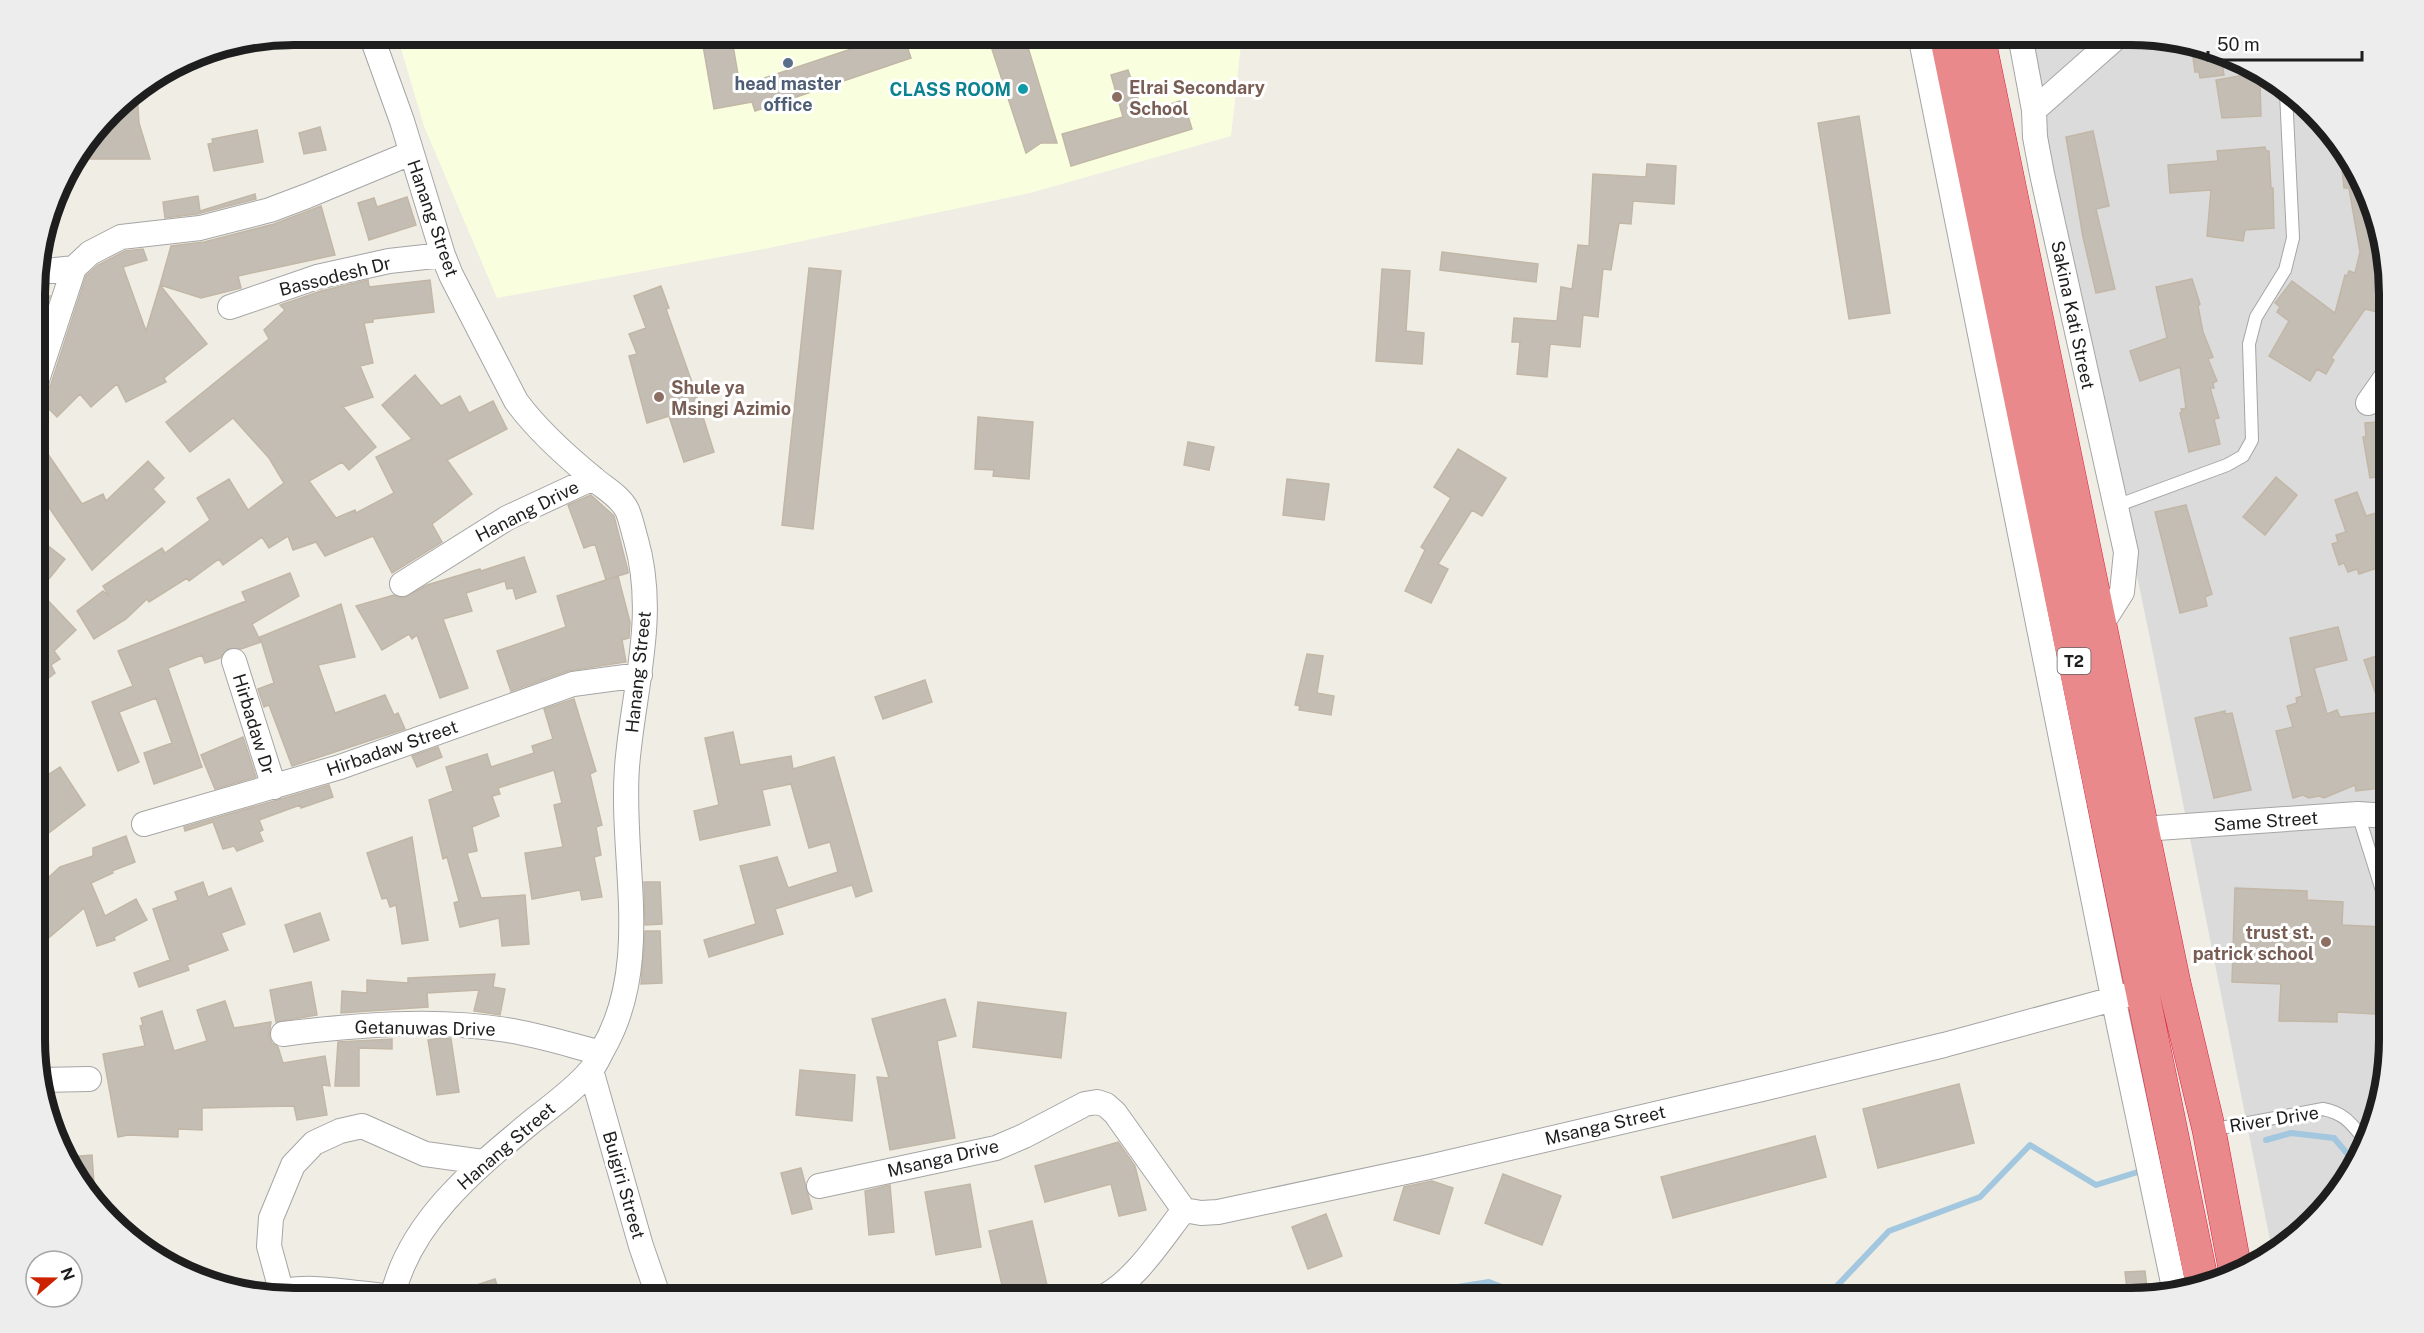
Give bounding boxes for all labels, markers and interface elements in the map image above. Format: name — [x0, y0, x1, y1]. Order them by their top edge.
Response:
scale bar — [2208, 24, 2362, 62]
text: 50 m — [2217, 34, 2260, 55]
marker: head master office — [781, 56, 795, 70]
place label: head master office — [735, 73, 842, 115]
place label: Elrai Secondary School — [1129, 77, 1265, 119]
place label: CLASS ROOM — [889, 79, 1011, 100]
marker: CLASS ROOM — [1016, 82, 1030, 96]
marker: Elrai Secondary School — [1110, 90, 1124, 104]
street label: Hanang Street — [403, 157, 463, 279]
street label: Sakina Kati Street — [2047, 239, 2099, 391]
street label: Bassodesh Dr — [277, 252, 393, 300]
place label: Shule ya Msingi Azimio — [671, 377, 791, 419]
marker: Shule ya Msingi Azimio — [652, 390, 666, 404]
street label: Hanang Drive — [472, 476, 582, 546]
street label: Hanang Street — [621, 610, 655, 734]
road number: T2 — [2058, 648, 2090, 674]
street label: Hirbadaw Dr — [229, 671, 279, 777]
street label: Hirbadaw Street — [324, 716, 460, 780]
street label: Same Street — [2213, 807, 2319, 835]
place label: trust st. patrick school — [2193, 922, 2314, 964]
marker: trust st. patrick school — [2319, 935, 2333, 949]
street label: Getanuwas Drive — [354, 1016, 496, 1040]
street label: Hanang Street — [453, 1098, 559, 1194]
street label: Msanga Street — [1543, 1101, 1667, 1149]
street label: River Drive — [2228, 1102, 2320, 1136]
street label: Buigiri Street — [599, 1129, 649, 1241]
street label: Msanga Drive — [885, 1135, 1001, 1181]
north arrow — [24, 1249, 84, 1309]
text: N — [57, 1265, 79, 1283]

